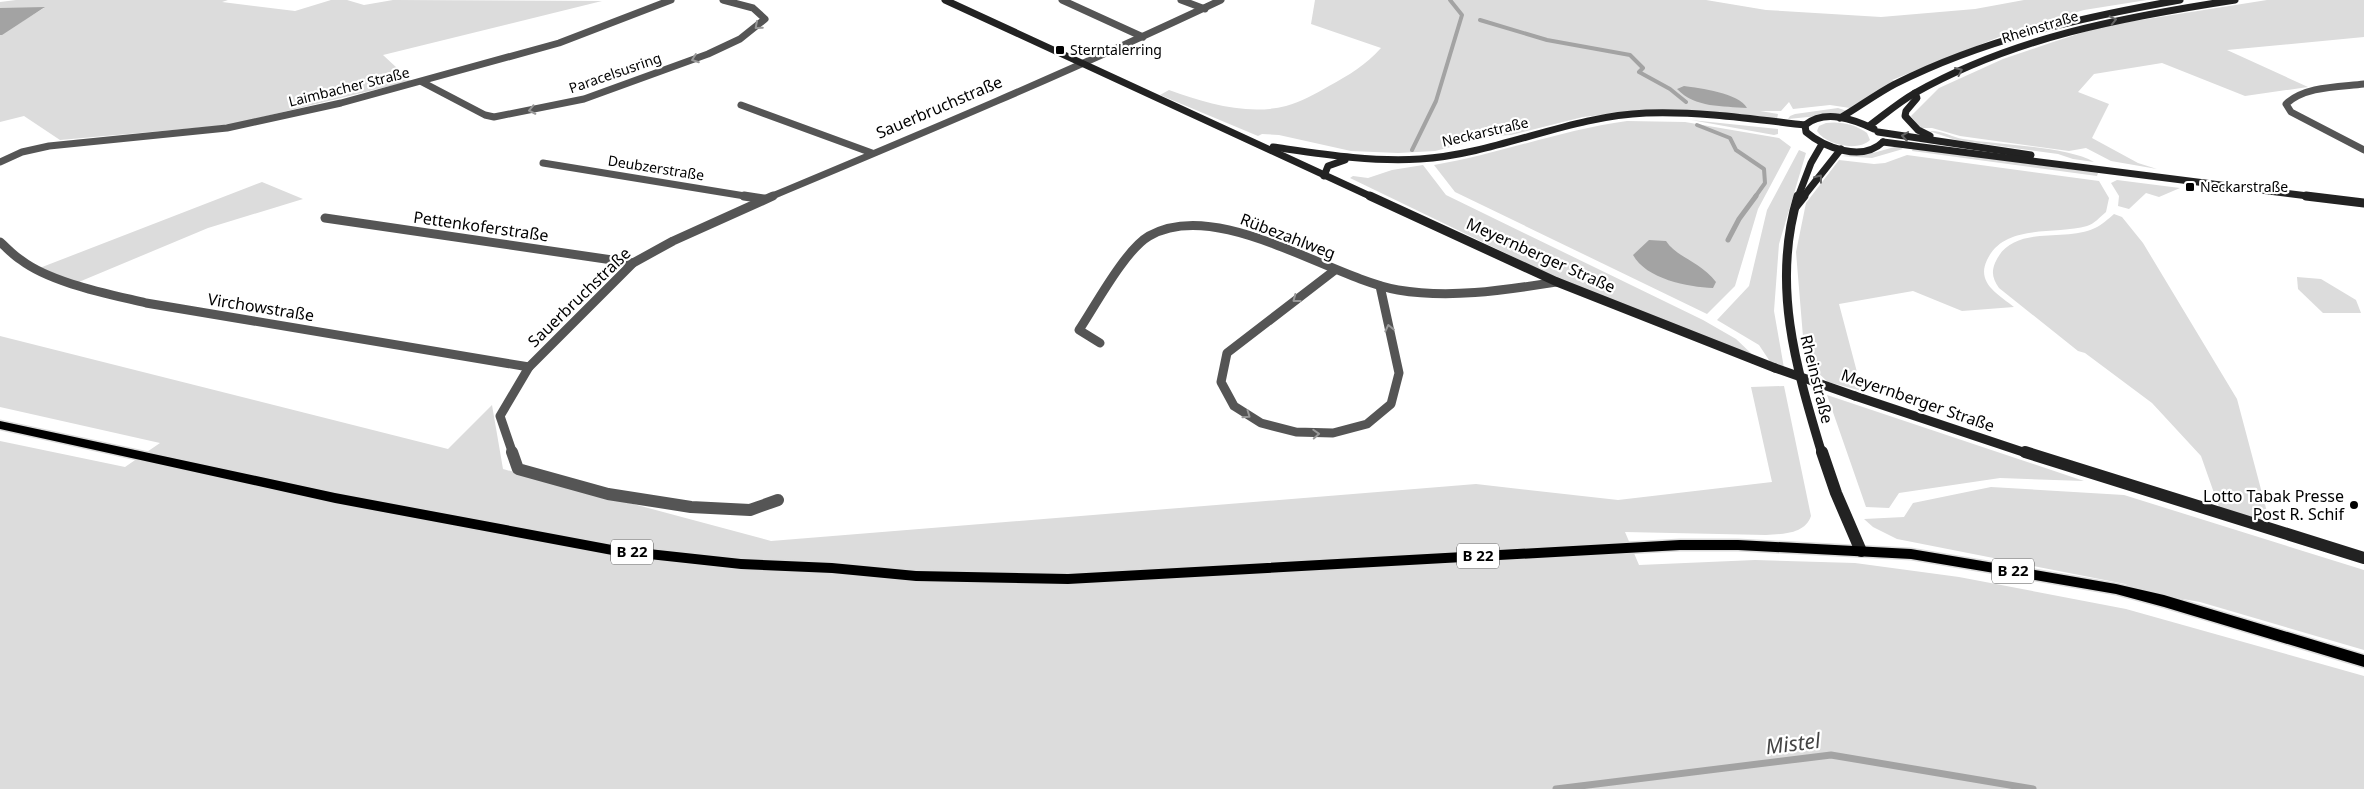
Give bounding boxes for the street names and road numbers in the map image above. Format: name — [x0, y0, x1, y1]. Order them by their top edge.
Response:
street label: Rheinstraße — [1999, 6, 2081, 47]
street label: Paracelsusring — [566, 48, 664, 97]
street label: Laimbacher Straße — [286, 62, 411, 111]
street label: Sauerbruchstraße — [873, 70, 1005, 144]
street label: Neckarstraße — [1440, 112, 1530, 151]
street label: Deubzerstraße — [607, 151, 706, 185]
street label: Pettenkoferstraße — [412, 206, 550, 246]
street label: Rübezahlweg — [1237, 208, 1339, 264]
street label: Meyernberger Straße — [1463, 212, 1619, 298]
street label: Sauerbruchstraße — [523, 242, 635, 352]
street label: Virchowstraße — [206, 288, 316, 326]
street label: Rheinstraße — [1795, 332, 1839, 426]
street label: Meyernberger Straße — [1838, 363, 1998, 437]
road number: B 22 — [611, 540, 653, 564]
road number: B 22 — [1457, 544, 1499, 568]
road number: B 22 — [1992, 558, 2034, 584]

